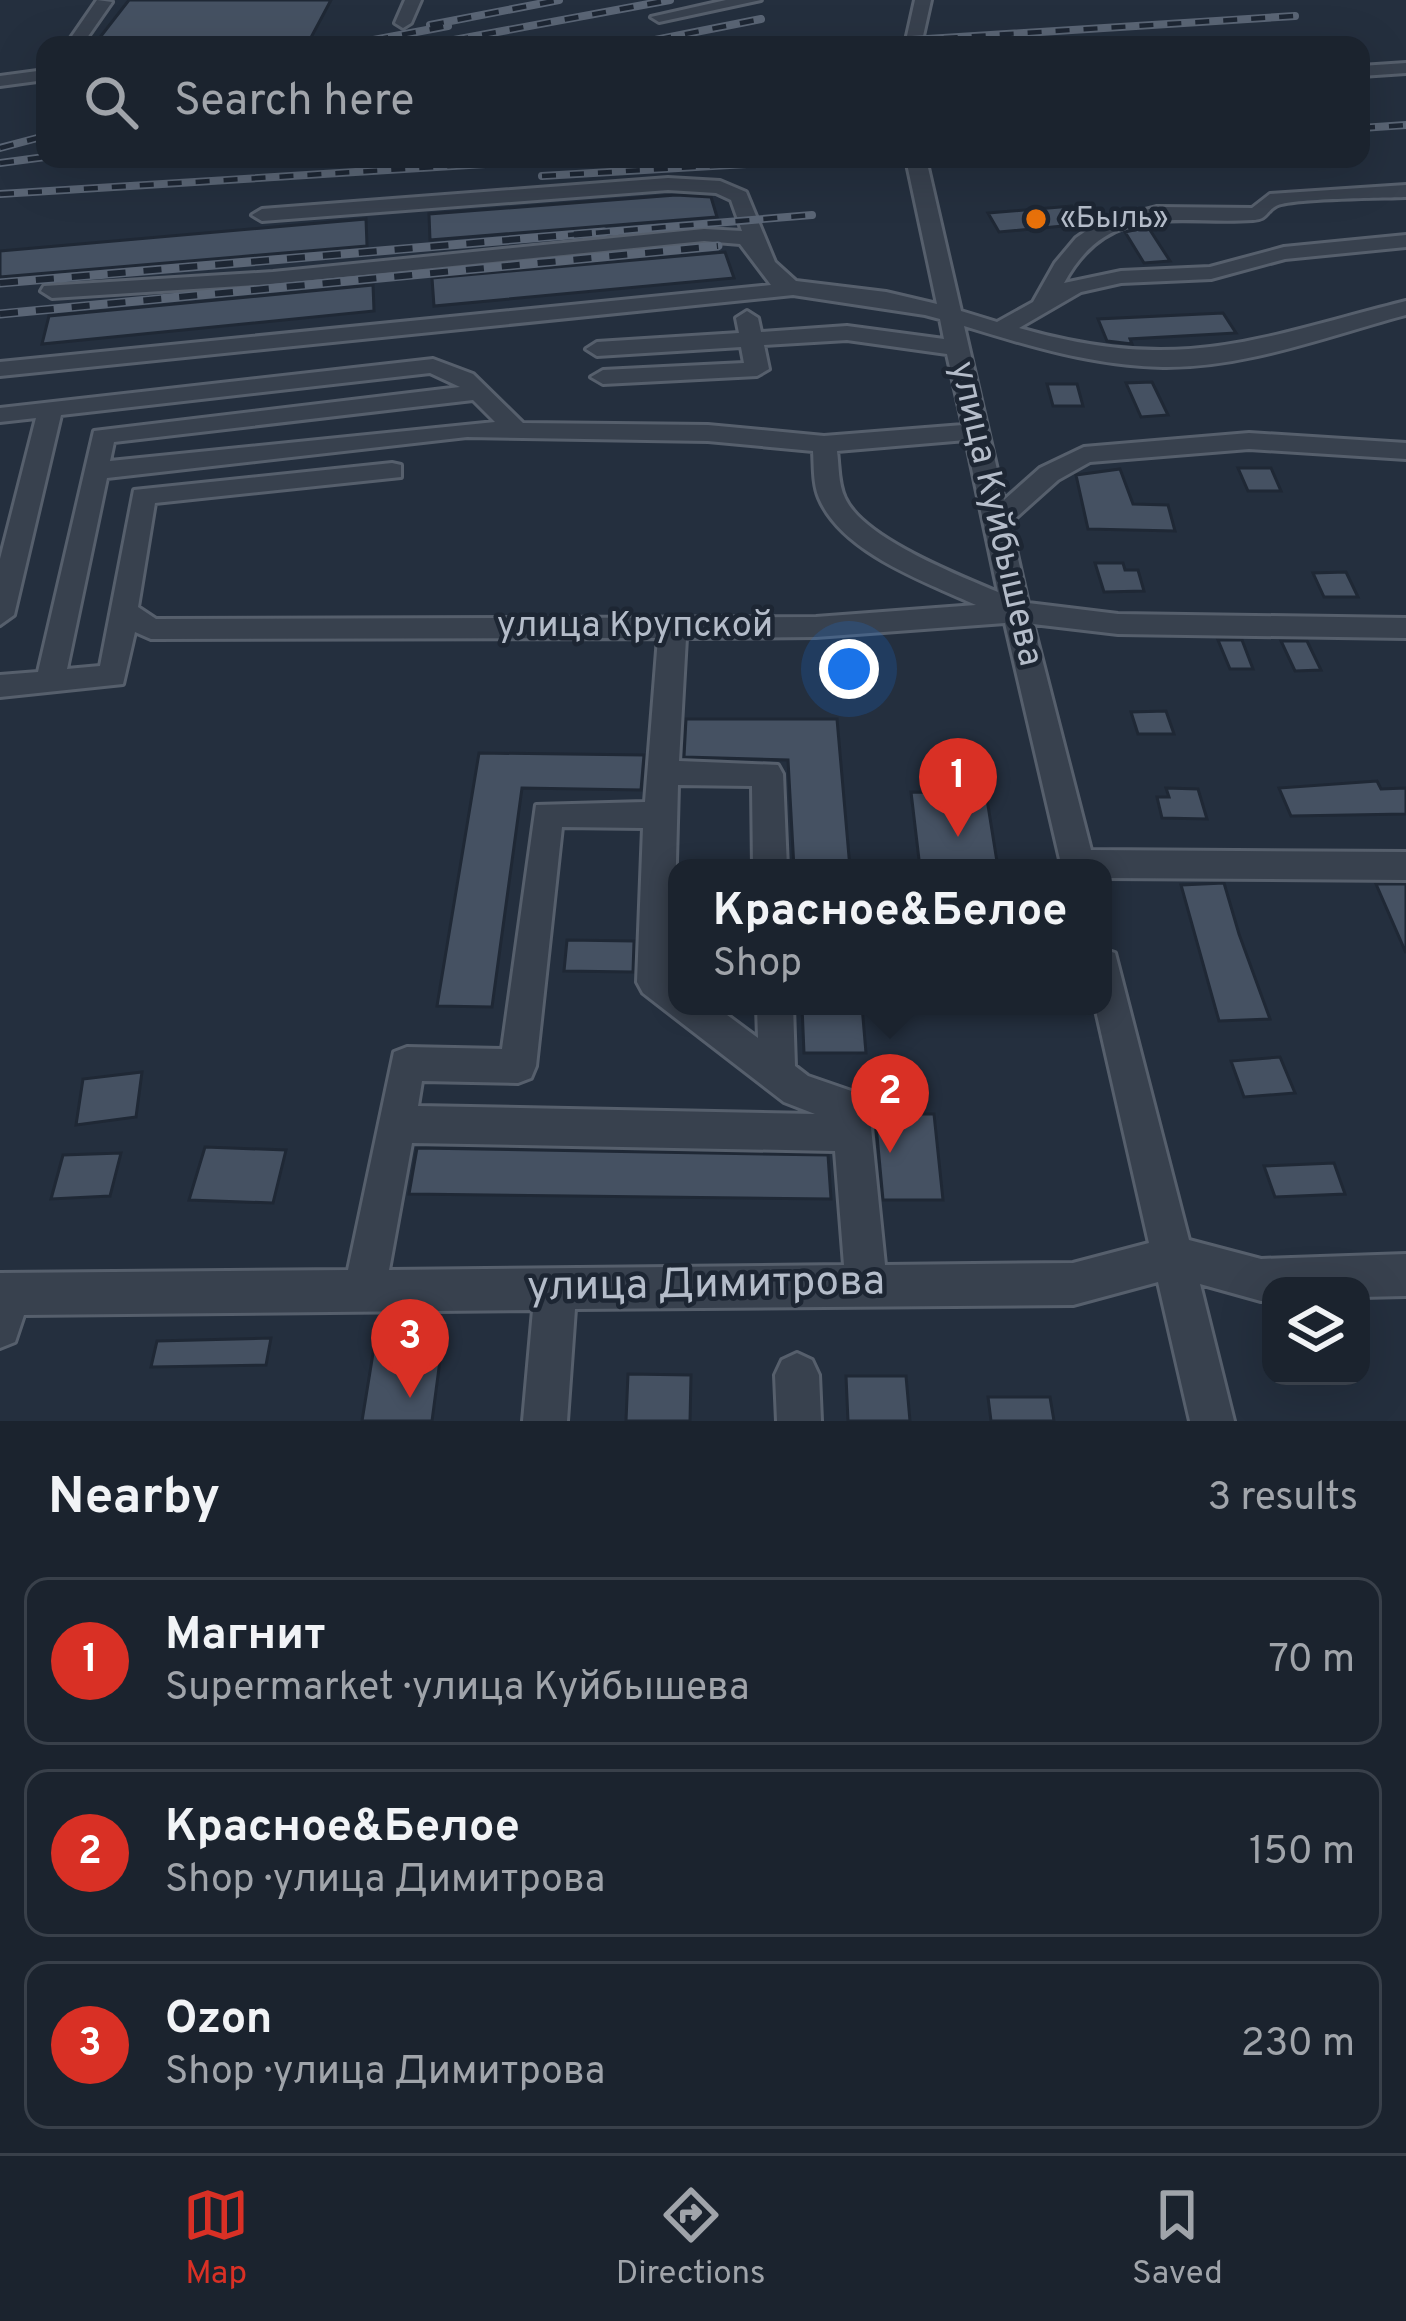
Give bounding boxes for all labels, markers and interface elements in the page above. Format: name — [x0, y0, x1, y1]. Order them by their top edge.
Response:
search box — [36, 36, 1370, 168]
icon: search — [78, 69, 144, 135]
text: Search here — [174, 74, 414, 131]
place label: «Быль» — [1060, 201, 1169, 238]
marker: «Быль» — [1023, 206, 1049, 232]
street label: улица Куйбышева — [938, 357, 1052, 671]
street label: улица Крупской — [497, 604, 773, 650]
your location — [819, 639, 879, 699]
pin: 1 — [919, 738, 997, 837]
popup — [668, 859, 1112, 1015]
text: Красное&Белое — [713, 884, 1067, 941]
text: Shop — [713, 941, 802, 990]
pin: 2 — [851, 1054, 929, 1153]
street label: улица Димитрова — [527, 1256, 885, 1316]
map controls — [1262, 1277, 1370, 1385]
button: layers — [1262, 1277, 1370, 1385]
pin: 3 — [371, 1299, 449, 1398]
text: Nearby — [48, 1467, 220, 1532]
text: 3 results — [1208, 1475, 1358, 1524]
text: Магнит — [165, 1608, 325, 1665]
text: 1 — [82, 1637, 98, 1686]
text: 70 m — [1269, 1637, 1355, 1686]
text: Supermarket · улица Куйбышева — [165, 1665, 750, 1714]
text: Красное&Белое — [165, 1800, 520, 1857]
text: 2 — [78, 1829, 102, 1878]
text: 150 m — [1249, 1829, 1355, 1878]
text: Shop · улица Димитрова — [165, 1857, 605, 1906]
text: Ozon — [165, 1992, 272, 2049]
text: 3 — [78, 2021, 102, 2070]
text: 230 m — [1241, 2021, 1355, 2070]
text: Shop · улица Димитрова — [165, 2049, 605, 2098]
tab: Map — [183, 2182, 249, 2296]
tab: Directions — [616, 2182, 766, 2296]
tab: Saved — [1132, 2182, 1223, 2296]

